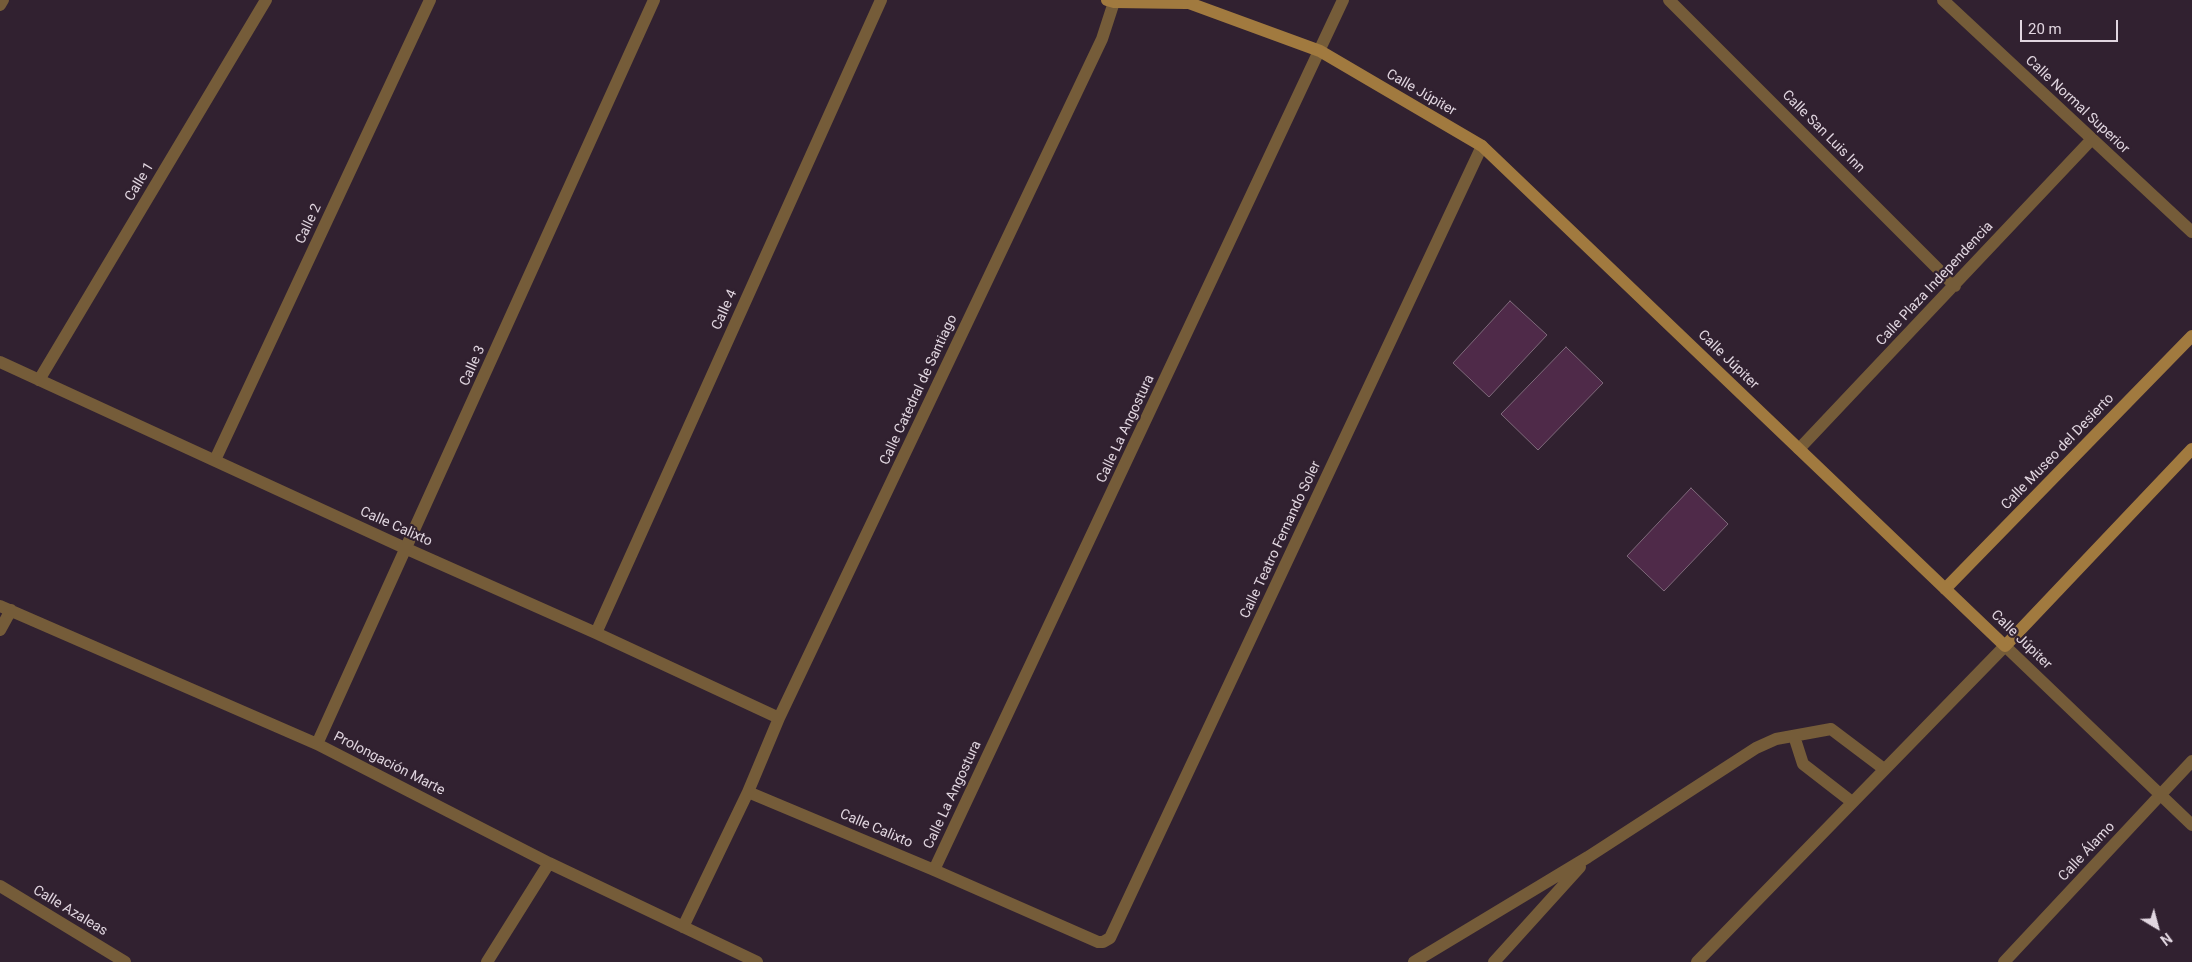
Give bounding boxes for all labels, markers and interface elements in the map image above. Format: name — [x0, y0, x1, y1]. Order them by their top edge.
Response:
scale bar — [2022, 10, 2120, 42]
text: 20 m — [2028, 20, 2062, 38]
street label: Calle Normal Superior — [2021, 52, 2133, 158]
street label: Calle Júpiter — [1383, 66, 1459, 120]
street label: Calle San Luis Inn — [1778, 87, 1868, 177]
street label: Calle 1 — [122, 160, 158, 204]
street label: Calle 2 — [292, 201, 326, 247]
street label: Calle Plaza Independencia — [1873, 218, 1997, 350]
street label: Calle 4 — [709, 287, 741, 333]
street label: Calle Catedral de Santiago — [877, 312, 961, 468]
street label: Calle Júpiter — [1694, 327, 1762, 393]
street label: Calle 3 — [457, 343, 489, 389]
street label: Calle La Angostura — [1094, 372, 1158, 486]
street label: Calle Museo del Desierto — [1998, 390, 2118, 514]
street label: Calle Teatro Fernando Soler — [1237, 459, 1325, 621]
street label: Calle Calixto — [357, 504, 435, 550]
street label: Calle Júpiter — [1987, 607, 2055, 673]
street label: Prolongación Marte — [330, 729, 448, 799]
street label: Calle La Angostura — [921, 738, 985, 852]
street label: Calle Calixto — [837, 806, 915, 852]
street label: Calle Álamo — [2055, 819, 2119, 885]
street label: Calle Azaleas — [30, 882, 110, 940]
north arrow — [2132, 902, 2182, 952]
text: N — [2157, 930, 2175, 948]

